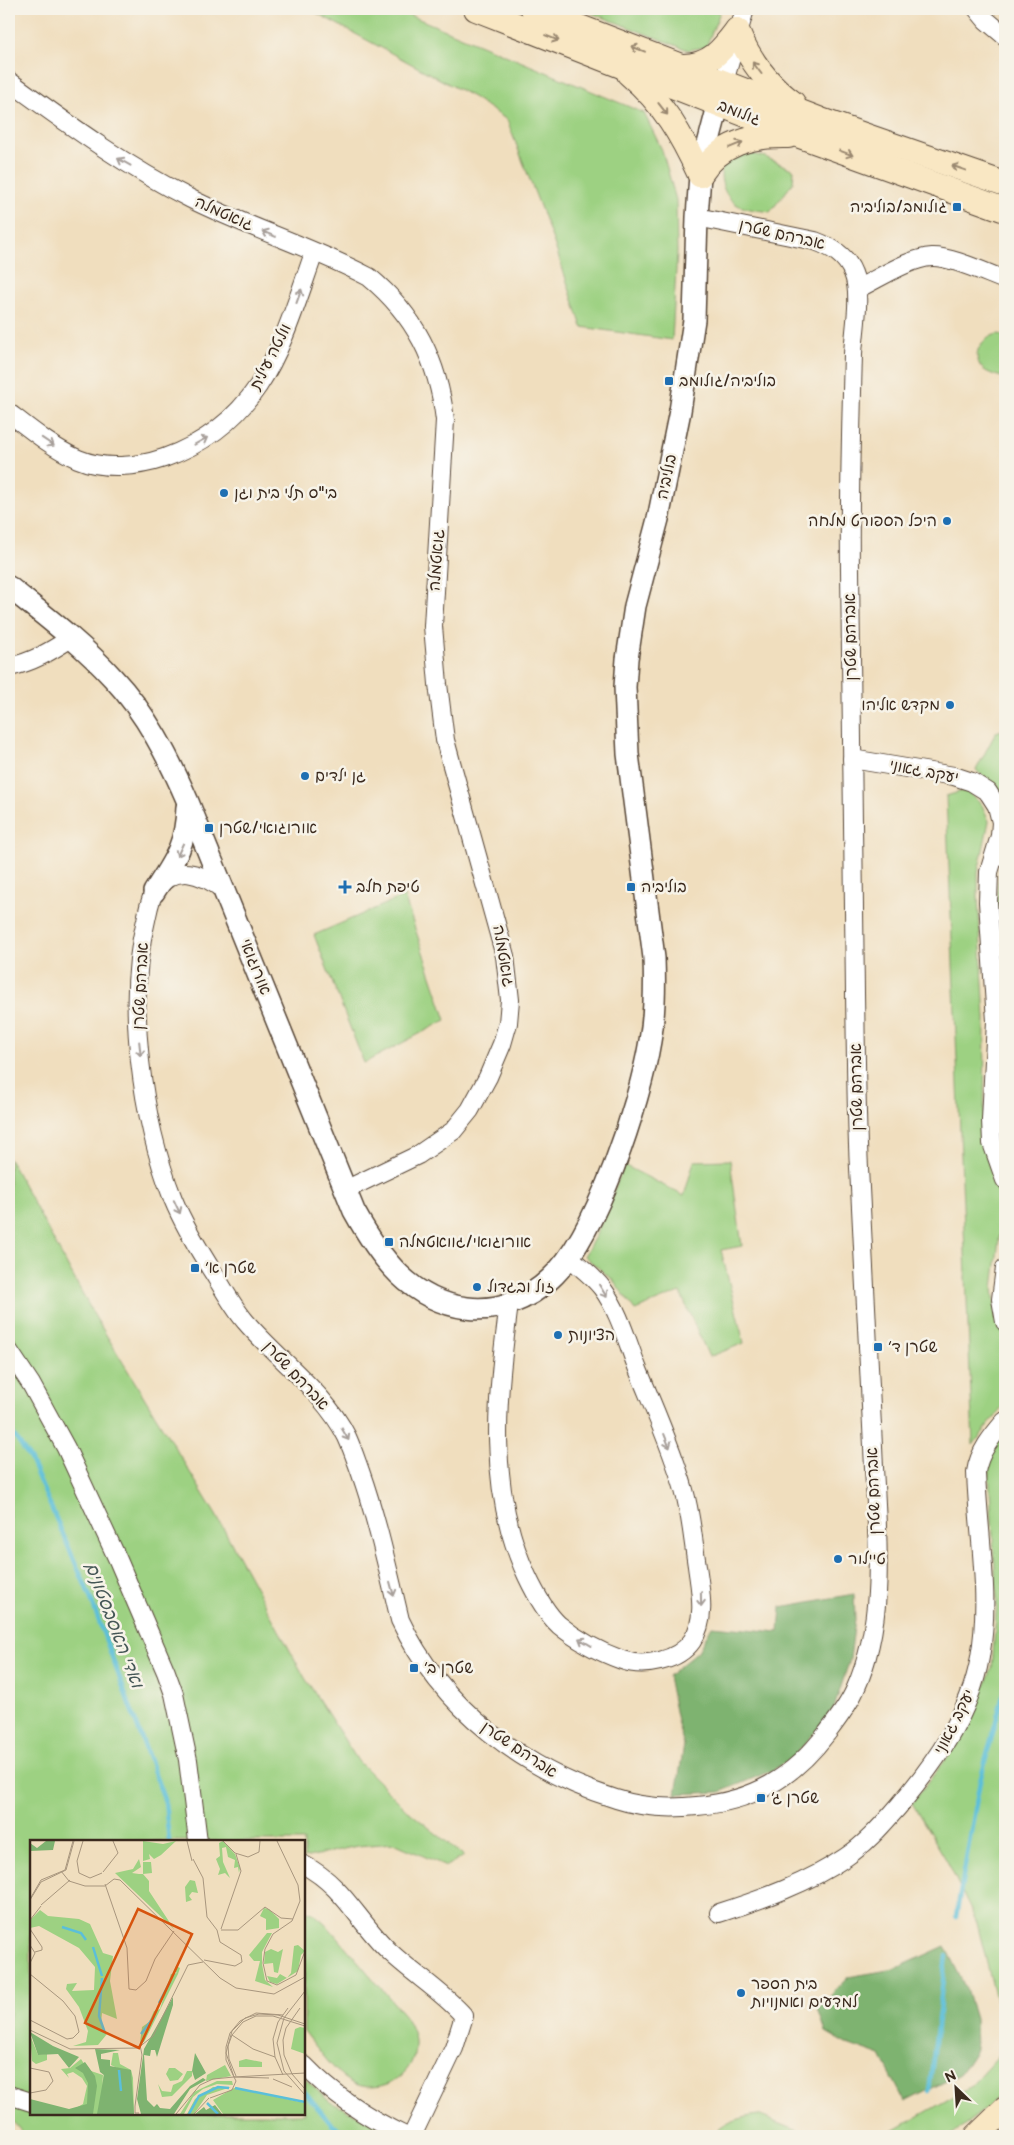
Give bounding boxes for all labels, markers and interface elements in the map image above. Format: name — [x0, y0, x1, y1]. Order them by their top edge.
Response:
one-way arrow — [544, 34, 559, 43]
one-way arrow — [630, 43, 645, 52]
one-way arrow — [751, 61, 762, 74]
street label: גולומב — [715, 96, 763, 130]
one-way arrow — [658, 102, 669, 115]
one-way arrow — [728, 139, 743, 149]
one-way arrow — [838, 149, 853, 158]
one-way arrow — [116, 157, 131, 167]
one-way arrow — [952, 163, 967, 172]
street label: גואטמלה — [192, 193, 256, 235]
place label: גולומב/בוליביה — [850, 198, 947, 217]
marker: גולומב/בוליביה — [951, 201, 963, 213]
street label: אברהם שטרן — [737, 216, 827, 254]
one-way arrow — [262, 229, 277, 238]
one-way arrow — [295, 289, 304, 304]
street label: וולטה עילית — [246, 321, 296, 394]
place label: בוליביה/גולומב — [679, 372, 776, 391]
marker: בוליביה/גולומב — [663, 375, 675, 387]
one-way arrow — [193, 436, 207, 446]
one-way arrow — [41, 437, 55, 447]
street label: בוליביה — [653, 453, 681, 501]
place label: בי"ס תלי בית וגן — [234, 484, 337, 503]
marker: בי"ס תלי בית וגן — [218, 487, 230, 499]
place label: היכל הספורט מלחה — [808, 512, 937, 531]
marker: היכל הספורט מלחה — [941, 515, 953, 527]
street label: גואטמלה — [425, 528, 449, 592]
street label: אברהם שטרן — [841, 593, 861, 681]
place label: מקדש אליהו — [861, 696, 940, 715]
marker: מקדש אליהו — [944, 699, 956, 711]
street label: יעקב גאוני — [888, 756, 960, 788]
place label: גן ילדים — [315, 767, 366, 786]
marker: גן ילדים — [299, 770, 311, 782]
place label: אורוגואי/שטרן — [219, 819, 317, 838]
marker: אורוגואי/שטרן — [203, 822, 215, 834]
one-way arrow — [174, 842, 184, 857]
place label: טיפת חלב — [356, 878, 420, 897]
place label: בוליביה — [641, 878, 687, 897]
marker: טיפת חלב — [338, 880, 352, 894]
marker: בוליביה — [625, 881, 637, 893]
street label: גואטמלה — [488, 924, 518, 988]
street label: אורוגואי — [235, 936, 275, 998]
street label: אברהם שטרן — [129, 942, 153, 1030]
one-way arrow — [135, 1041, 144, 1057]
street label: אברהם שטרן — [847, 1043, 867, 1131]
one-way arrow — [173, 1199, 182, 1214]
place label: אורוגואי/גוואטמלה — [399, 1233, 531, 1252]
marker: אורוגואי/גוואטמלה — [383, 1236, 395, 1248]
place label: שטרן א׳ — [205, 1259, 256, 1278]
marker: שטרן א׳ — [189, 1262, 201, 1274]
place label: זול ובגדול — [487, 1278, 554, 1297]
marker: זול ובגדול — [471, 1281, 483, 1293]
one-way arrow — [599, 1284, 609, 1298]
place label: הציונות — [568, 1326, 615, 1345]
marker: הציונות — [552, 1329, 564, 1341]
street label: אברהם שטרן — [259, 1338, 333, 1414]
place label: שטרן ד׳ — [888, 1338, 938, 1357]
marker: שטרן ד׳ — [872, 1341, 884, 1353]
one-way arrow — [340, 1427, 350, 1441]
one-way arrow — [663, 1432, 672, 1448]
street label: אברהם שטרן — [863, 1447, 885, 1535]
place label: טיילור — [848, 1550, 886, 1569]
marker: טיילור — [832, 1553, 844, 1565]
water label: ואדי האסבסטונים — [80, 1559, 148, 1692]
one-way arrow — [388, 1581, 397, 1597]
one-way arrow — [696, 1590, 705, 1606]
one-way arrow — [578, 1637, 592, 1647]
place label: שטרן ב׳ — [424, 1659, 473, 1678]
marker: שטרן ב׳ — [408, 1662, 420, 1674]
street label: יעקב גאוני — [931, 1686, 979, 1758]
street label: אברהם שטרן — [477, 1718, 561, 1782]
place label: שטרן ג׳ — [771, 1789, 819, 1808]
marker: שטרן ג׳ — [755, 1792, 767, 1804]
inset map — [30, 1840, 305, 2115]
place label: בית הספר למדעים ואמנויות — [750, 1975, 858, 2012]
marker: בית הספר למדעים ואמנויות — [735, 1987, 747, 1999]
north arrow — [932, 2062, 982, 2112]
text: N — [942, 2067, 959, 2087]

